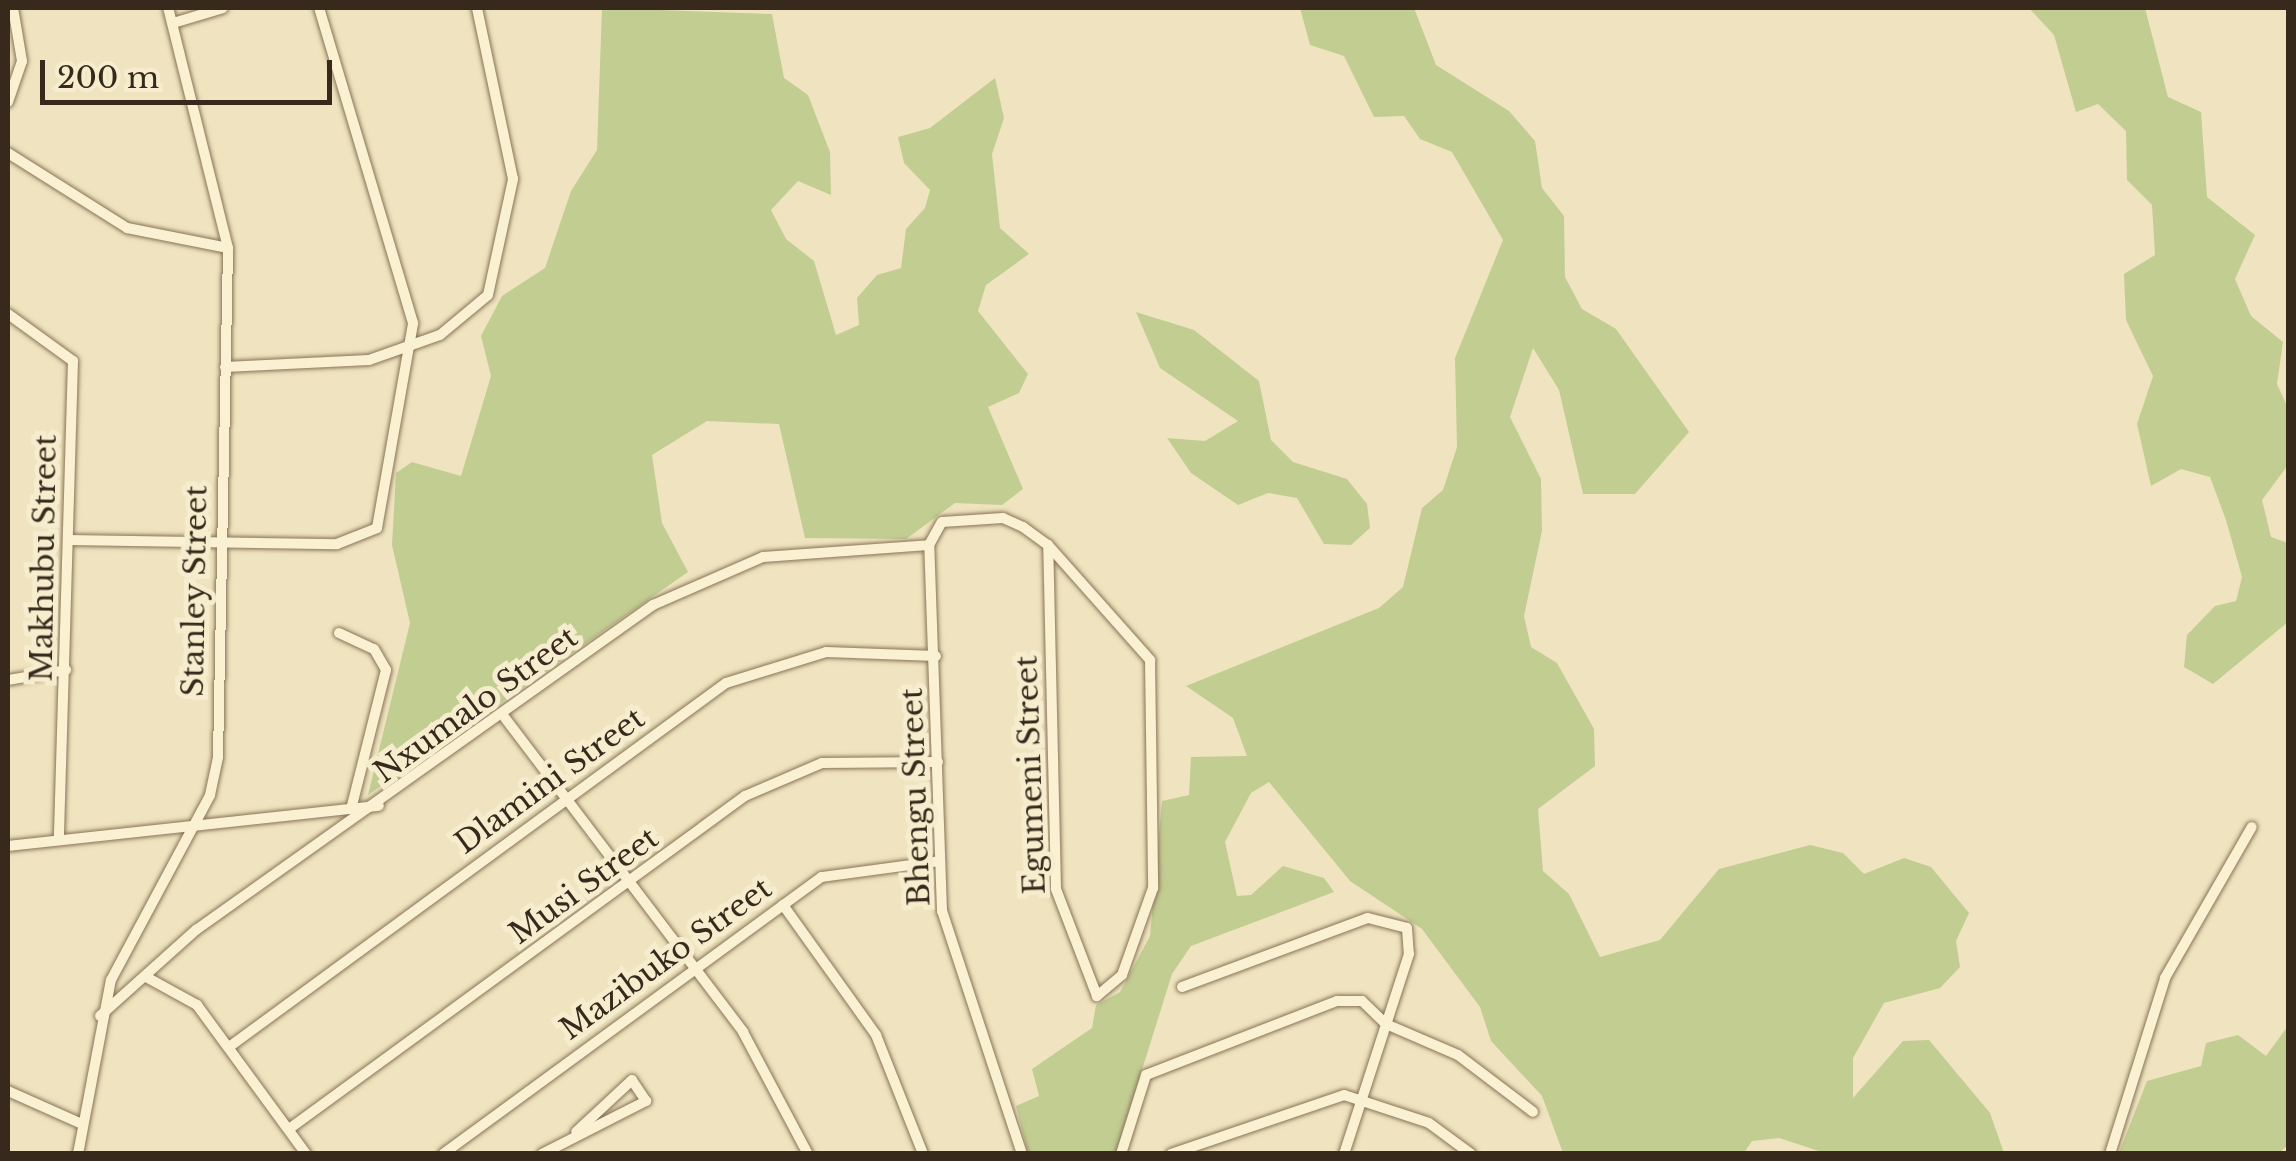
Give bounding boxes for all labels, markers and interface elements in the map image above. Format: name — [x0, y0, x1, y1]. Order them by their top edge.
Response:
scale bar — [45, 40, 338, 102]
text: 200 m — [57, 59, 159, 96]
street label: Makhubu Street — [24, 434, 64, 682]
street label: Stanley Street — [175, 485, 215, 697]
street label: Nxumalo Street — [368, 619, 584, 791]
street label: Egumeni Street — [1009, 655, 1053, 895]
street label: Bhengu Street — [894, 687, 938, 907]
street label: Dlamini Street — [449, 700, 651, 862]
street label: Musi Street — [503, 820, 665, 952]
street label: Mazibuko Street — [554, 870, 778, 1048]

